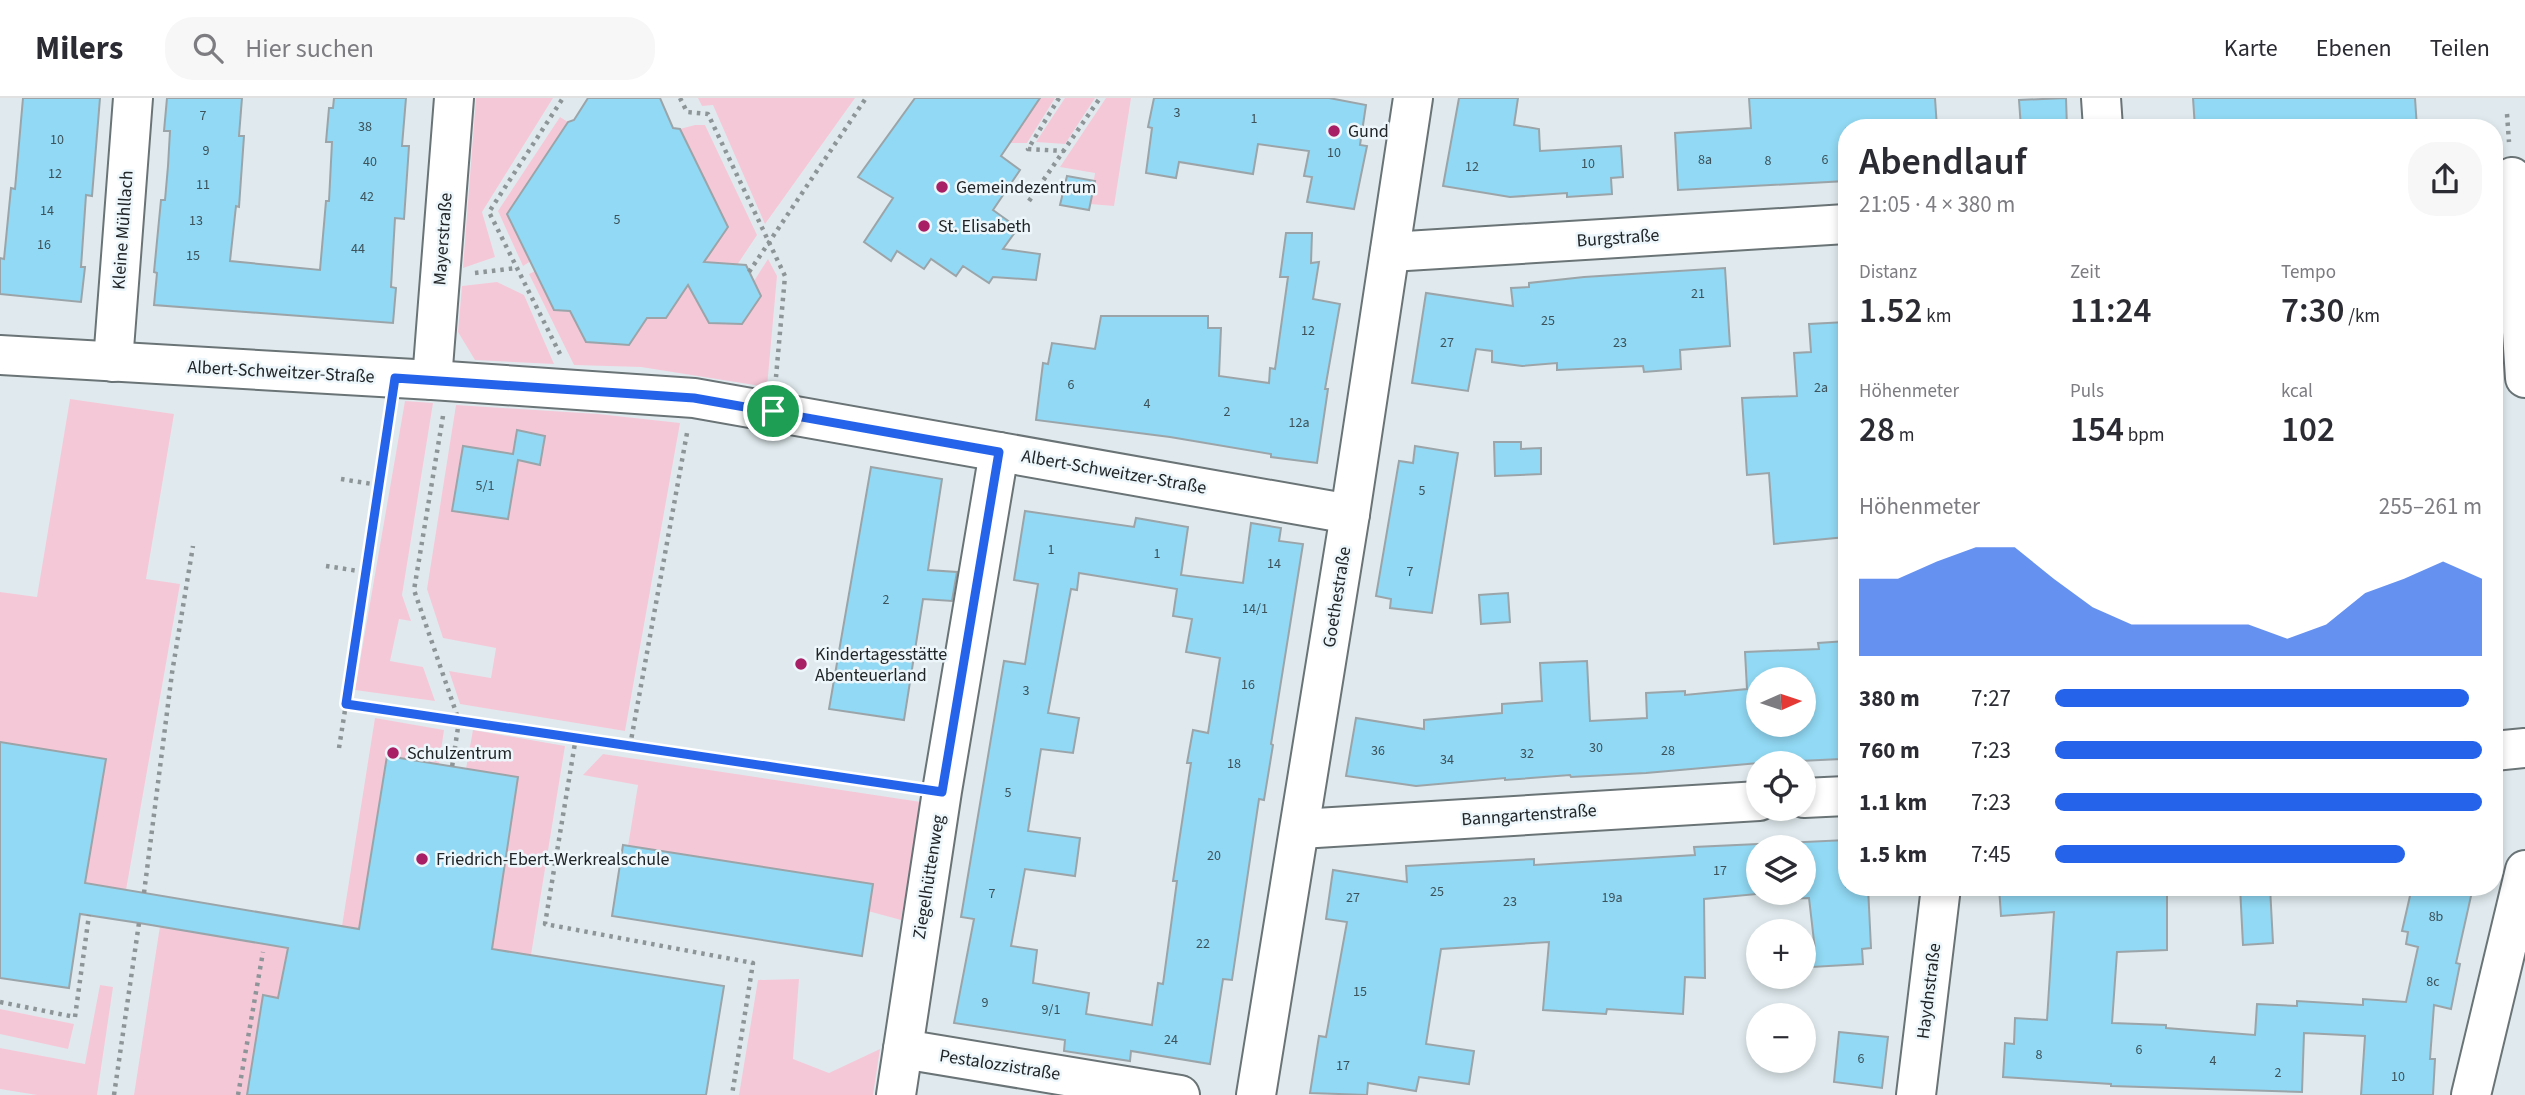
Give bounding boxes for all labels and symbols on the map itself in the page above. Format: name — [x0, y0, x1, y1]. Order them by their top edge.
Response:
house number: 3 — [1174, 103, 1181, 123]
house number: 7 — [200, 106, 207, 126]
house number: 1 — [1251, 109, 1258, 129]
house number: 38 — [358, 117, 372, 137]
place label: Gund — [1348, 119, 1389, 144]
marker: Gund — [1326, 123, 1342, 139]
house number: 10 — [50, 130, 64, 150]
house number: 9 — [203, 141, 210, 161]
house number: 10 — [1327, 143, 1341, 163]
house number: 8a — [1698, 150, 1712, 170]
house number: 6 — [1822, 150, 1829, 170]
house number: 8 — [1765, 151, 1772, 171]
house number: 40 — [363, 152, 377, 172]
house number: 10 — [1581, 154, 1595, 174]
house number: 12 — [1465, 157, 1479, 177]
house number: 12 — [48, 164, 62, 184]
street label: Kleine Mühllach — [106, 169, 140, 291]
house number: 11 — [196, 175, 210, 195]
place label: Gemeindezentrum — [956, 175, 1096, 200]
marker: Gemeindezentrum — [934, 179, 950, 195]
house number: 42 — [360, 187, 374, 207]
street label: Mayerstraße — [427, 192, 459, 286]
house number: 14 — [40, 201, 54, 221]
house number: 5 — [614, 210, 621, 230]
house number: 13 — [189, 211, 203, 231]
place label: St. Elisabeth — [938, 214, 1031, 239]
marker: St. Elisabeth — [916, 218, 932, 234]
street label: Burgstraße — [1576, 223, 1660, 253]
house number: 16 — [37, 235, 51, 255]
house number: 44 — [351, 239, 365, 259]
house number: 15 — [186, 246, 200, 266]
house number: 21 — [1691, 284, 1705, 304]
house number: 25 — [1541, 311, 1555, 331]
house number: 12 — [1301, 321, 1315, 341]
house number: 27 — [1440, 333, 1454, 353]
house number: 23 — [1613, 333, 1627, 353]
street label: Albert-Schweitzer-Straße — [187, 355, 375, 389]
house number: 6 — [1068, 375, 1075, 395]
house number: 2a — [1814, 378, 1828, 398]
pin — [743, 381, 803, 441]
house number: 4 — [1144, 394, 1151, 414]
house number: 2 — [1224, 402, 1231, 422]
house number: 12a — [1289, 413, 1309, 433]
street label: Albert-Schweitzer-Straße — [1020, 443, 1208, 501]
house number: 5/1 — [476, 476, 494, 496]
house number: 5 — [1419, 481, 1426, 501]
house number: 1 — [1048, 540, 1055, 560]
house number: 1 — [1154, 544, 1161, 564]
street label: Goethestraße — [1317, 545, 1357, 649]
house number: 14 — [1267, 554, 1281, 574]
house number: 7 — [1407, 562, 1414, 582]
house number: 2 — [883, 590, 890, 610]
house number: 14/1 — [1242, 599, 1268, 619]
place label: Kindertagesstätte Abenteuerland — [815, 642, 947, 688]
marker: Kindertagesstätte Abenteuerland — [793, 656, 809, 672]
north arrow — [1746, 667, 1816, 737]
house number: 16 — [1241, 675, 1255, 695]
house number: 3 — [1023, 681, 1030, 701]
house number: 30 — [1589, 738, 1603, 758]
place label: Schulzentrum — [407, 741, 512, 766]
house number: 36 — [1371, 741, 1385, 761]
house number: 28 — [1661, 741, 1675, 761]
house number: 32 — [1520, 744, 1534, 764]
marker: Schulzentrum — [385, 745, 401, 761]
house number: 34 — [1440, 750, 1454, 770]
house number: 18 — [1227, 754, 1241, 774]
house number: 5 — [1005, 783, 1012, 803]
street label: Banngartenstraße — [1461, 798, 1598, 832]
street label: Ziegelhüttenweg — [907, 813, 951, 941]
house number: 20 — [1207, 846, 1221, 866]
place label: Friedrich-Ebert-Werkrealschule — [436, 847, 670, 872]
marker: Friedrich-Ebert-Werkrealschule — [414, 851, 430, 867]
house number: 17 — [1713, 861, 1727, 881]
house number: 25 — [1430, 882, 1444, 902]
house number: 7 — [989, 884, 996, 904]
house number: 27 — [1346, 888, 1360, 908]
house number: 19a — [1602, 888, 1622, 908]
house number: 23 — [1503, 892, 1517, 912]
house number: 8b — [2429, 907, 2444, 927]
house number: 22 — [1196, 934, 1210, 954]
street label: Haydnstraße — [1911, 942, 1947, 1040]
house number: 8c — [2426, 972, 2440, 992]
house number: 15 — [1353, 982, 1367, 1002]
house number: 9 — [982, 993, 989, 1013]
house number: 9/1 — [1042, 1000, 1060, 1020]
house number: 24 — [1164, 1030, 1178, 1050]
house number: 6 — [2136, 1040, 2143, 1060]
street label: Pestalozzistraße — [938, 1043, 1062, 1087]
house number: 8 — [2036, 1045, 2043, 1065]
house number: 6 — [1858, 1049, 1865, 1069]
house number: 4 — [2210, 1051, 2217, 1071]
house number: 17 — [1336, 1056, 1350, 1076]
house number: 2 — [2275, 1063, 2282, 1083]
house number: 10 — [2391, 1067, 2405, 1087]

